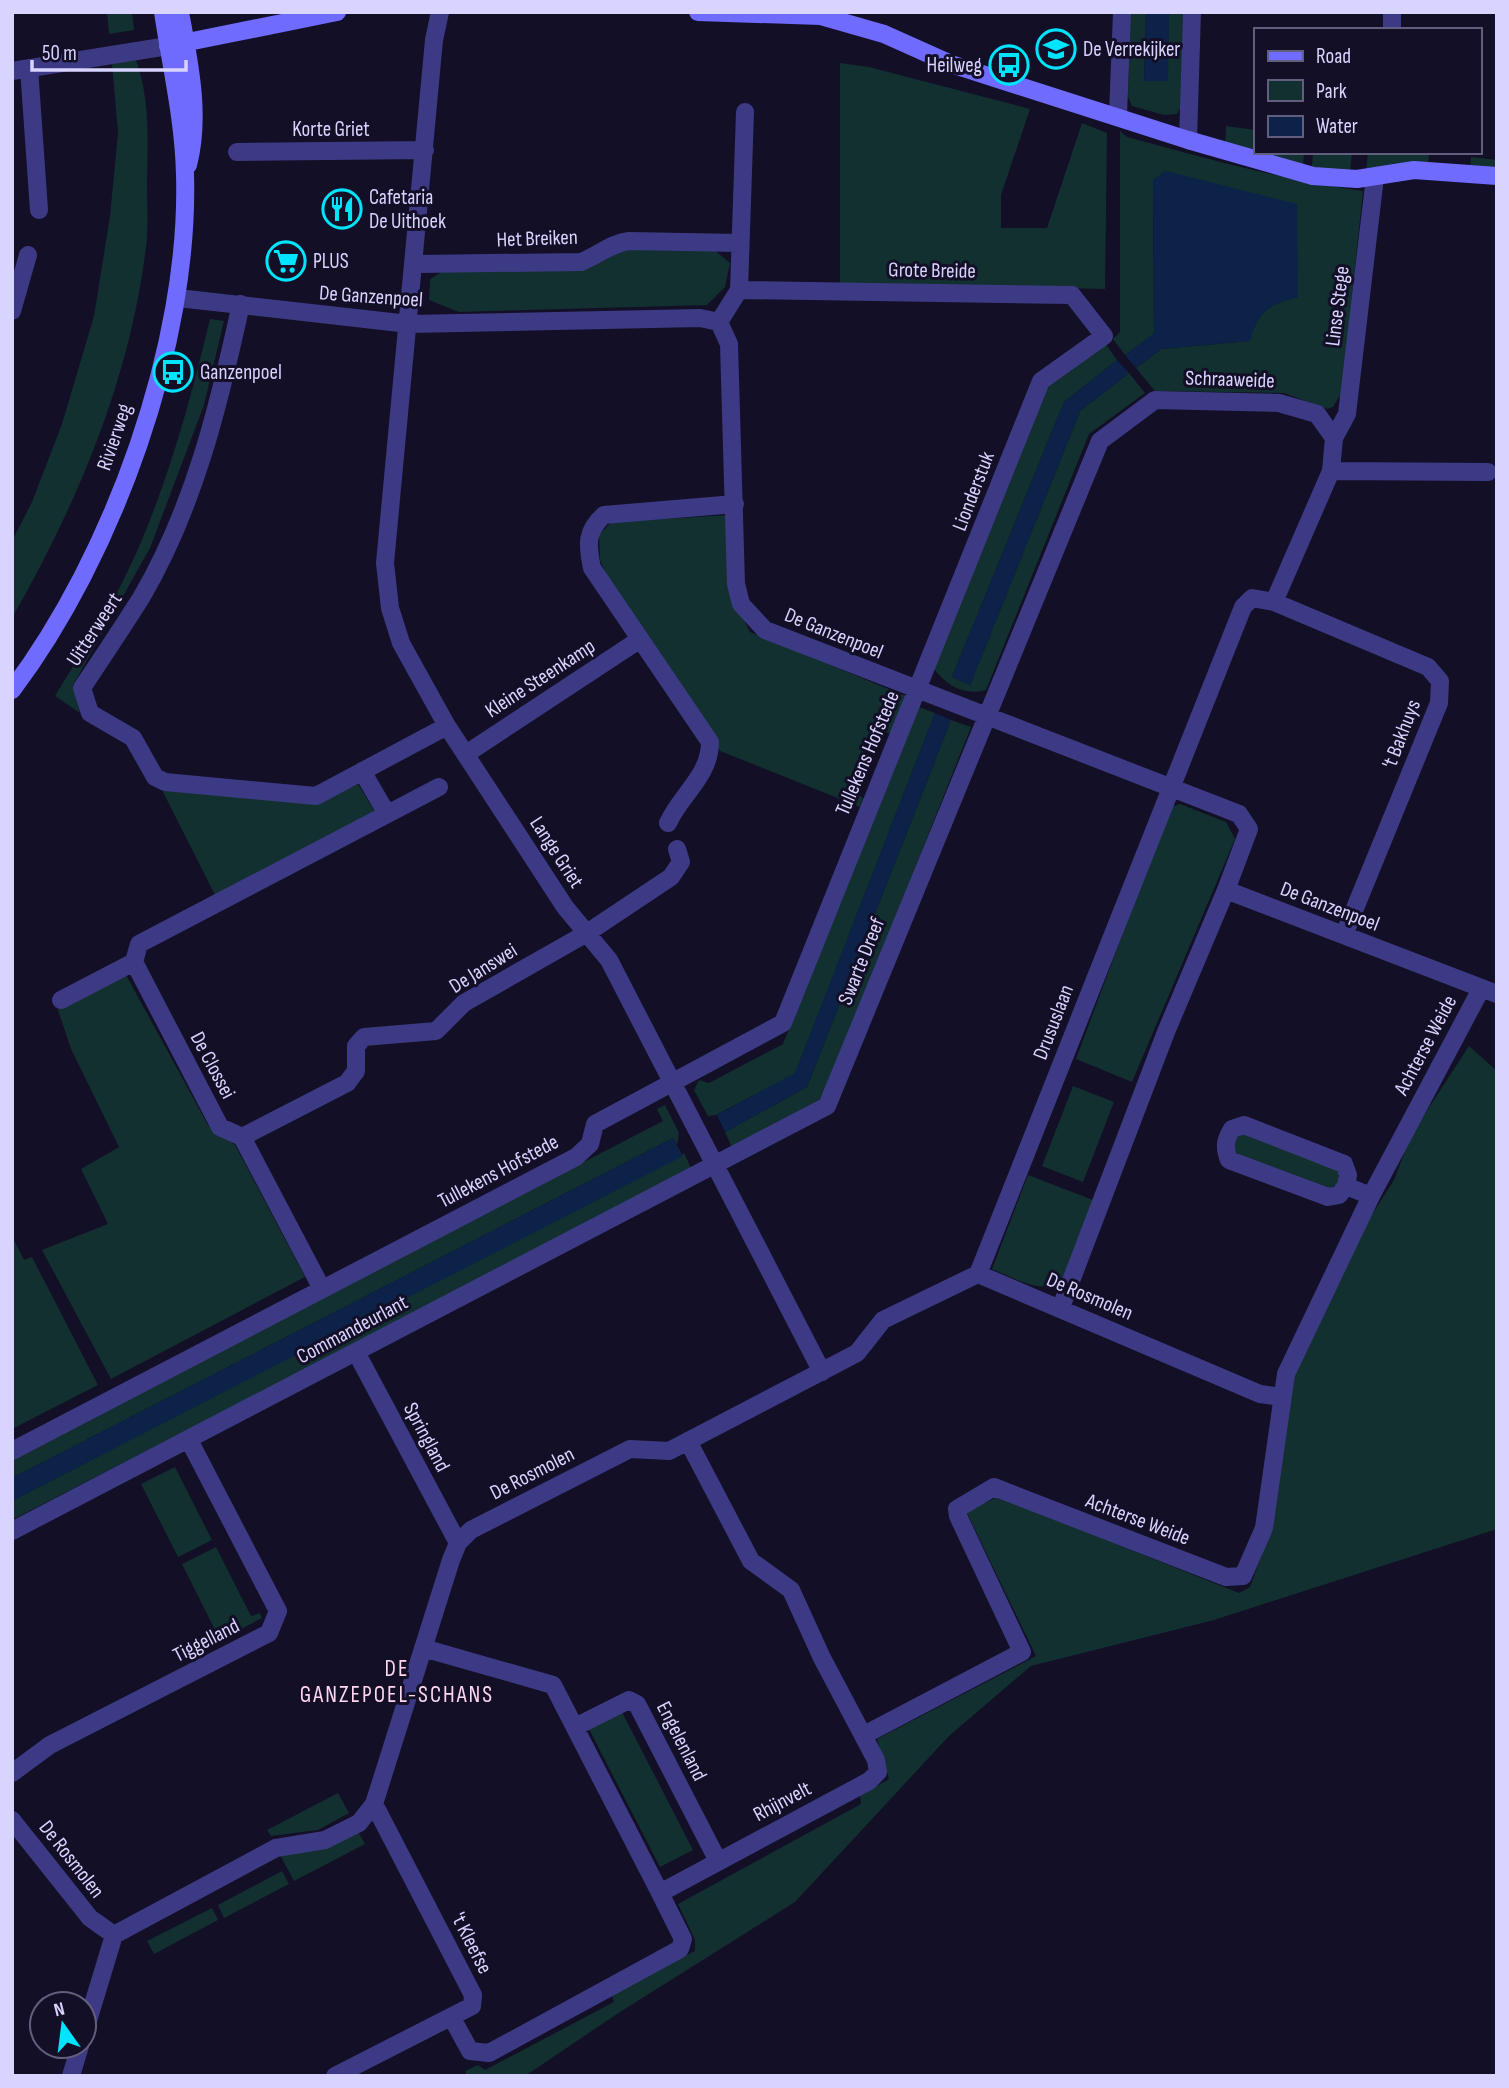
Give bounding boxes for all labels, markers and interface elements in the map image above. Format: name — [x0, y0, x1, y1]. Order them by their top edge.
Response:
scale bar — [32, 28, 186, 72]
school or university icon: De Verrekijker — [1035, 28, 1077, 70]
legend — [1254, 28, 1481, 154]
place label: De Verrekijker — [1083, 37, 1180, 62]
text: 50 m — [42, 41, 77, 66]
bus stop icon: Heilweg — [988, 44, 1030, 86]
text: Road — [1316, 44, 1351, 69]
place label: Heilweg — [927, 53, 982, 78]
text: Park — [1316, 79, 1347, 104]
text: Water — [1316, 114, 1358, 139]
street label: Korte Griet — [292, 117, 370, 142]
place label: Cafetaria De Uithoek — [369, 185, 446, 234]
restaurant icon: Cafetaria De Uithoek — [321, 188, 363, 230]
street label: Het Breiken — [496, 225, 578, 252]
supermarket icon: PLUS — [265, 240, 307, 282]
place label: PLUS — [313, 249, 349, 274]
street label: Grote Breide — [888, 257, 976, 284]
street label: Linse Stege — [1320, 265, 1355, 347]
street label: De Ganzenpoel — [318, 280, 424, 313]
bus stop icon: Ganzenpoel — [152, 351, 194, 393]
place label: Ganzenpoel — [200, 360, 282, 385]
street label: Schraaweide — [1185, 365, 1275, 394]
street label: Rivierweg — [91, 400, 138, 474]
street label: Lionderstuk — [947, 448, 1000, 534]
street label: Uitterweert — [61, 588, 128, 671]
street label: De Ganzenpoel — [781, 602, 887, 665]
street label: Kleine Steenkamp — [481, 634, 600, 723]
street label: Tullekens Hofstede — [830, 687, 905, 819]
street label: 't Bakhuys — [1377, 696, 1426, 772]
street label: Lange Griet — [524, 812, 589, 893]
street label: De Ganzenpoel — [1277, 876, 1383, 937]
street label: Swarte Dreef — [833, 913, 891, 1008]
street label: De Janswei — [445, 938, 522, 999]
street label: Drususlaan — [1028, 981, 1079, 1063]
street label: Achterse Weide — [1388, 991, 1462, 1100]
street label: De Clossei — [185, 1028, 241, 1103]
street label: Tullekens Hofstede — [434, 1129, 563, 1214]
street label: De Rosmolen — [1043, 1267, 1137, 1326]
street label: Commandeurlant — [292, 1290, 412, 1369]
street label: Springland — [398, 1398, 455, 1476]
street label: De Rosmolen — [486, 1442, 579, 1505]
street label: Achterse Weide — [1081, 1488, 1193, 1551]
street label: Tiggelland — [169, 1613, 244, 1668]
district label: DE GANZEPOEL-SCHANS — [300, 1655, 494, 1709]
street label: Engelenland — [651, 1697, 712, 1785]
street label: Rhijnvelt — [749, 1776, 815, 1827]
street label: De Rosmolen — [34, 1816, 110, 1903]
street label: 't Kleefse — [446, 1908, 498, 1978]
north arrow — [28, 1990, 98, 2060]
text: N — [52, 1998, 67, 2022]

